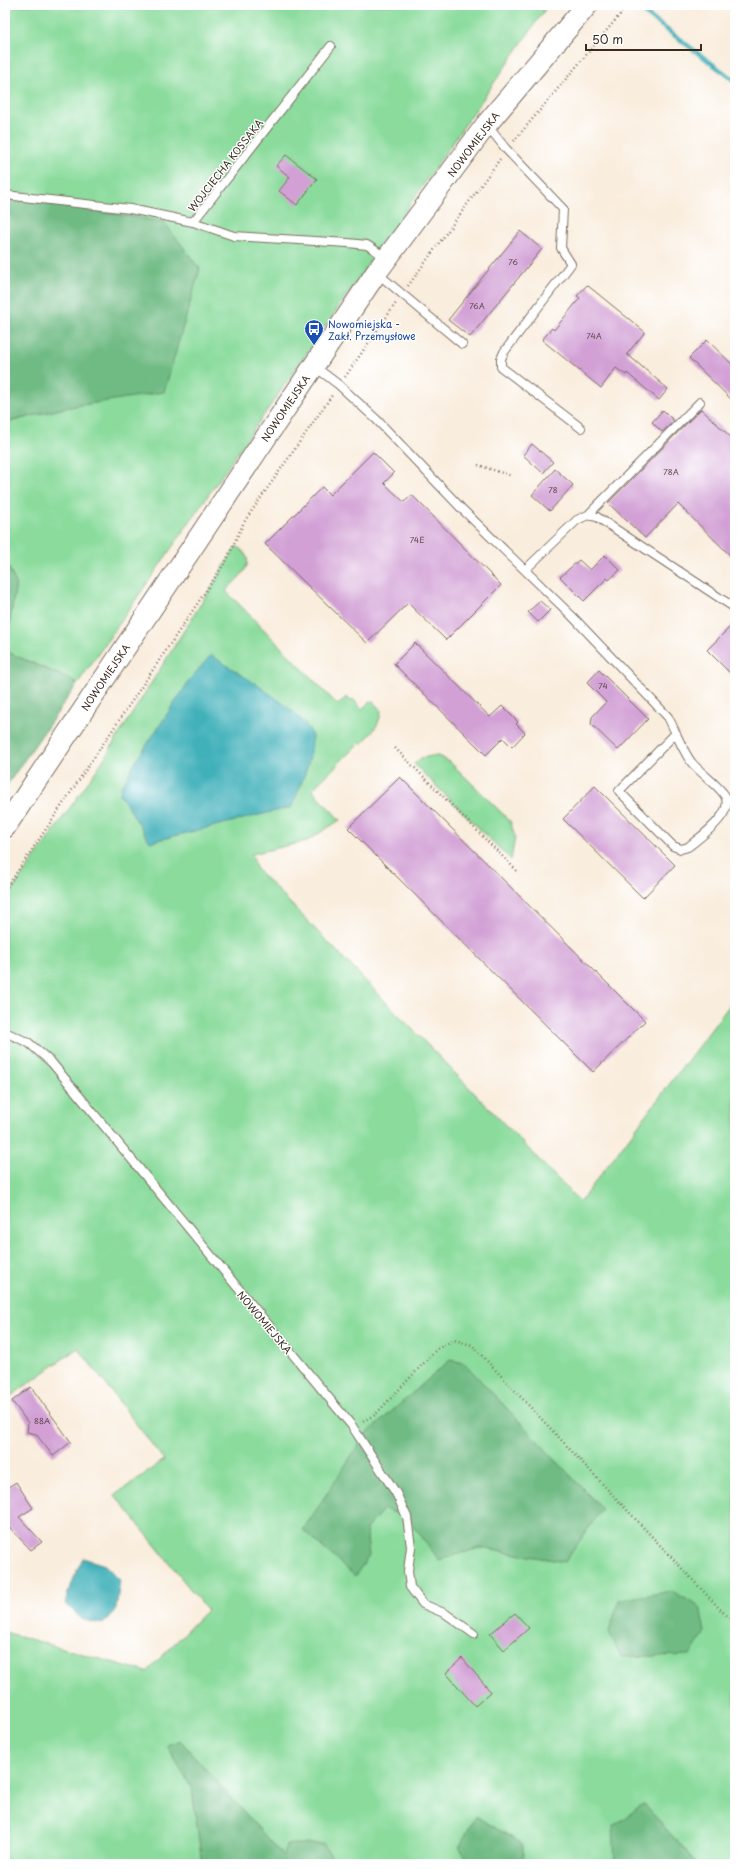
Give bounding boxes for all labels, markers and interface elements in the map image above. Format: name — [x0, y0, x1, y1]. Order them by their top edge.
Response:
scale bar — [586, 26, 701, 52]
text: 50 m — [592, 30, 623, 48]
street label: NOWOMIEJSKA — [444, 108, 503, 180]
street label: WOJCIECHA KOSSAKA — [184, 115, 266, 215]
house number: 76 — [508, 256, 518, 268]
house number: 76A — [469, 300, 485, 312]
place label: Nowomiejska - Zakł. Przemysłowe — [328, 316, 416, 344]
bus stop icon: Nowomiejska - Zakł. Przemysłowe — [303, 318, 325, 346]
house number: 74A — [586, 330, 602, 342]
street label: NOWOMIEJSKA — [257, 371, 313, 445]
house number: 78A — [663, 466, 679, 478]
house number: 78 — [548, 484, 558, 496]
house number: 74E — [410, 534, 424, 546]
street label: NOWOMIEJSKA — [77, 640, 133, 714]
house number: 74 — [598, 680, 608, 692]
street label: NOWOMIEJSKA — [234, 1287, 296, 1357]
house number: 88A — [34, 1415, 50, 1427]

